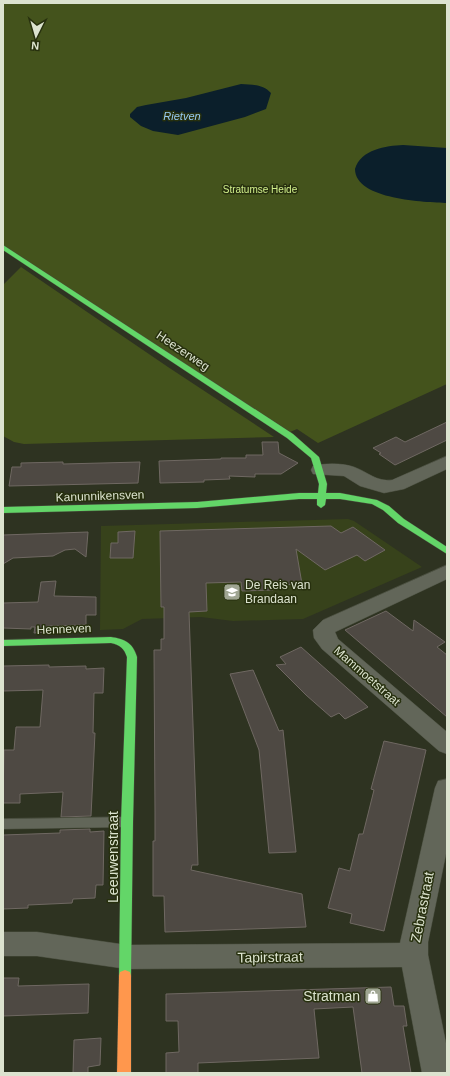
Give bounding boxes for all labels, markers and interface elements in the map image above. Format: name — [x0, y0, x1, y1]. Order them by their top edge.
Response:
north arrow — [16, 16, 56, 56]
text: N — [31, 40, 40, 52]
water label: Rietven — [163, 110, 201, 122]
park label: Stratumse Heide — [223, 184, 298, 195]
street label: Heezerweg — [154, 328, 212, 374]
street label: Kanunnikensven — [55, 487, 145, 505]
place label: De Reis van Brandaan — [245, 578, 310, 606]
school or university icon: De Reis van Brandaan — [222, 582, 242, 602]
street label: Henneven — [36, 621, 92, 637]
street label: Mammoetstraat — [331, 643, 404, 709]
street label: Leeuwenstraat — [105, 811, 121, 903]
street label: Zebrastraat — [407, 870, 437, 944]
street label: Tapirstraat — [237, 948, 303, 966]
shop icon: Stratman — [363, 986, 383, 1006]
place label: Stratman — [303, 988, 360, 1004]

